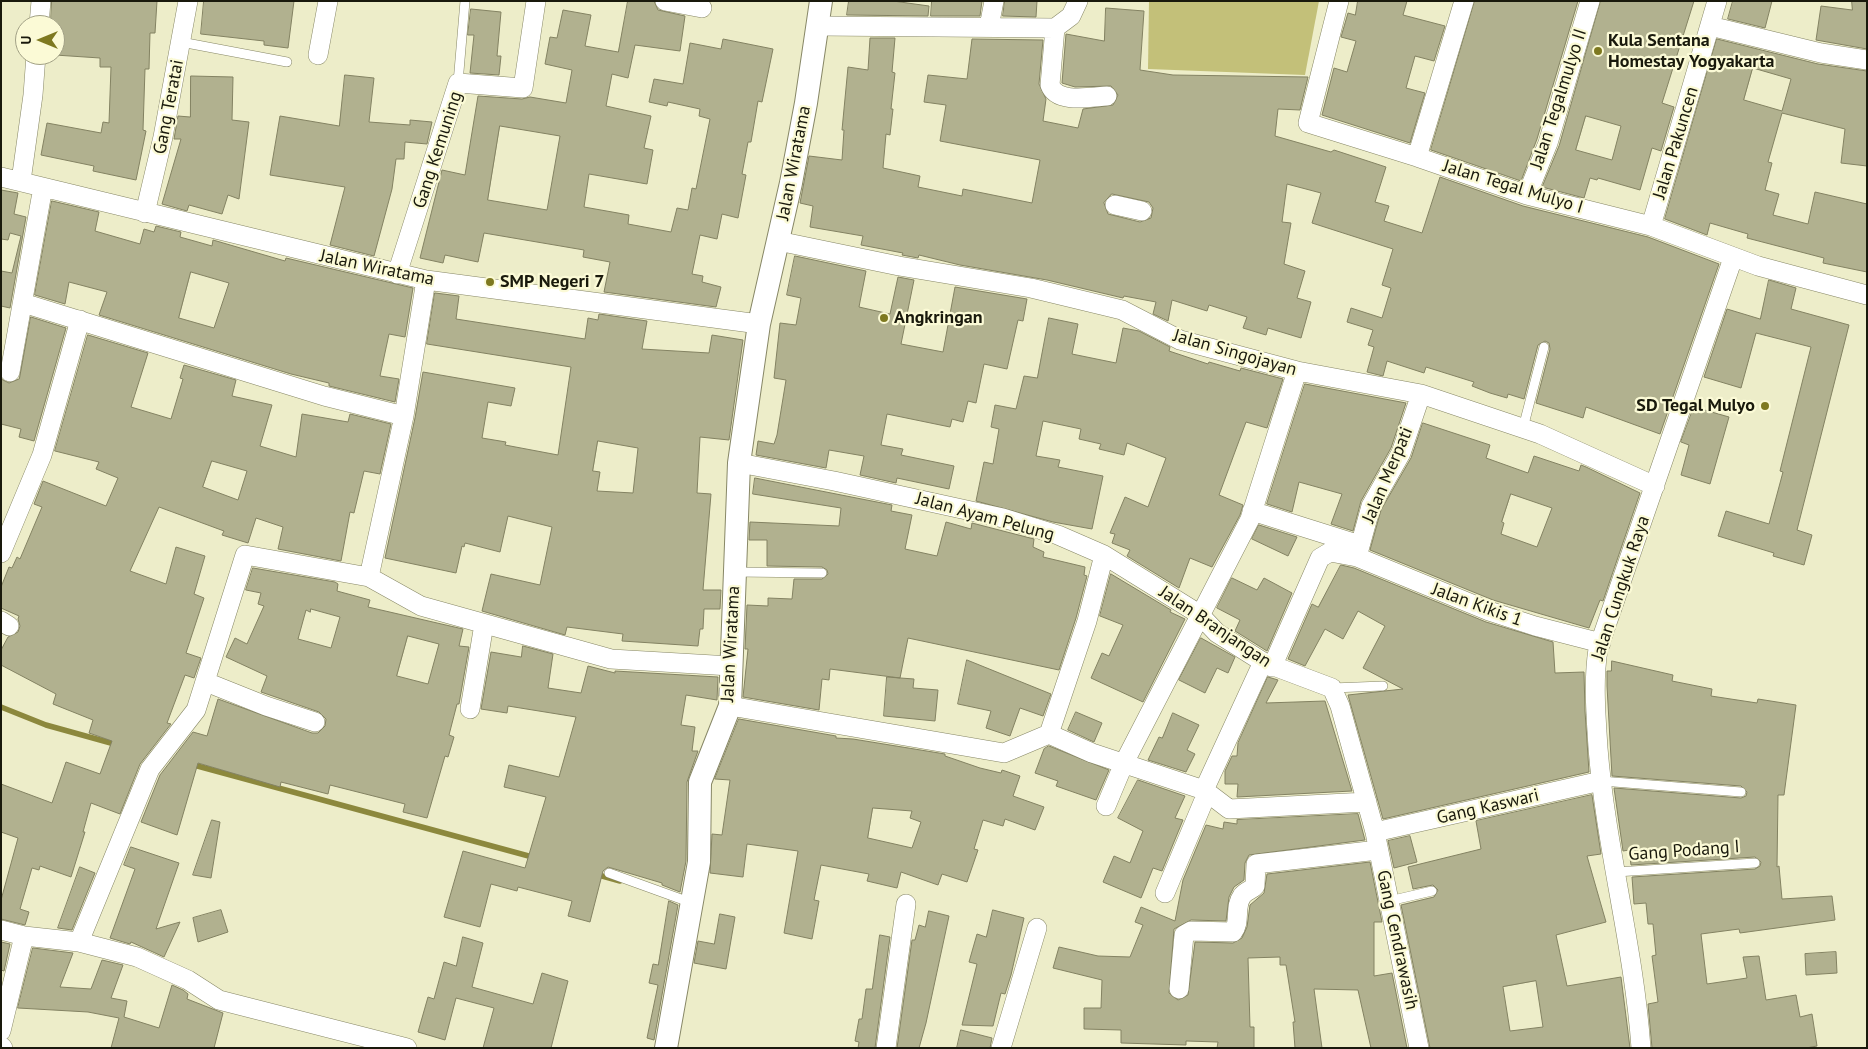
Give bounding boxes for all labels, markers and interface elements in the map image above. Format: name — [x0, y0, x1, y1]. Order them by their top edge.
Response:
north arrow — [15, 15, 65, 65]
street label: Jalan Tegalmulyo II — [1526, 26, 1592, 172]
place label: Kula Sentana Homestay Yogyakarta — [1608, 30, 1774, 72]
text: U — [17, 36, 35, 44]
marker: Kula Sentana Homestay Yogyakarta — [1592, 45, 1604, 57]
street label: Gang Teratai — [149, 58, 189, 156]
street label: Jalan Pakuncen — [1649, 84, 1703, 202]
street label: Gang Kemuning — [409, 89, 467, 211]
street label: Jalan Wiratama — [772, 104, 816, 222]
street label: Jalan Tegal Mulyo I — [1440, 155, 1586, 219]
street label: Jalan Wiratama — [318, 245, 436, 291]
place label: SMP Negeri 7 — [500, 271, 604, 293]
marker: SMP Negeri 7 — [484, 276, 496, 288]
place label: Angkringan — [894, 307, 983, 329]
marker: Angkringan — [878, 312, 890, 324]
street label: Jalan Singojayan — [1171, 325, 1299, 381]
place label: SD Tegal Mulyo — [1636, 395, 1755, 417]
marker: SD Tegal Mulyo — [1759, 400, 1771, 412]
street label: Jalan Merpati — [1358, 424, 1418, 526]
street label: Jalan Ayam Pelung — [913, 488, 1057, 546]
street label: Jalan Cungkuk Raya — [1587, 513, 1655, 663]
street label: Jalan Kikis 1 — [1429, 579, 1525, 631]
street label: Jalan Branjangan — [1155, 582, 1275, 672]
street label: Jalan Wiratama — [717, 585, 745, 703]
street label: Gang Kaswari — [1435, 785, 1541, 829]
street label: Gang Podang I — [1628, 836, 1740, 866]
street label: Gang Cendrawasih — [1372, 868, 1422, 1012]

